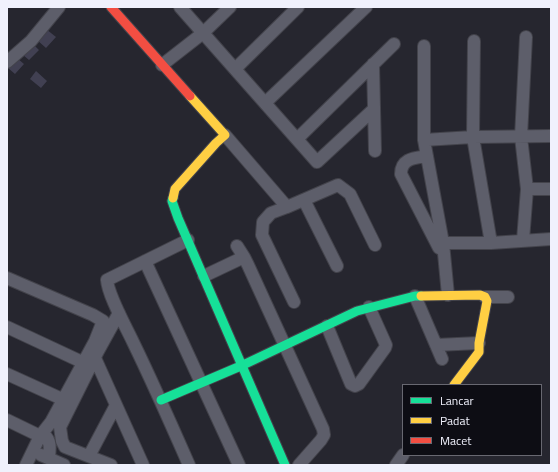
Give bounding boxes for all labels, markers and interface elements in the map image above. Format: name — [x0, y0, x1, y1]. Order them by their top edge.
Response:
legend — [402, 384, 542, 456]
text: Lancar — [440, 391, 474, 410]
text: Padat — [440, 411, 470, 430]
text: Macet — [440, 431, 472, 450]

